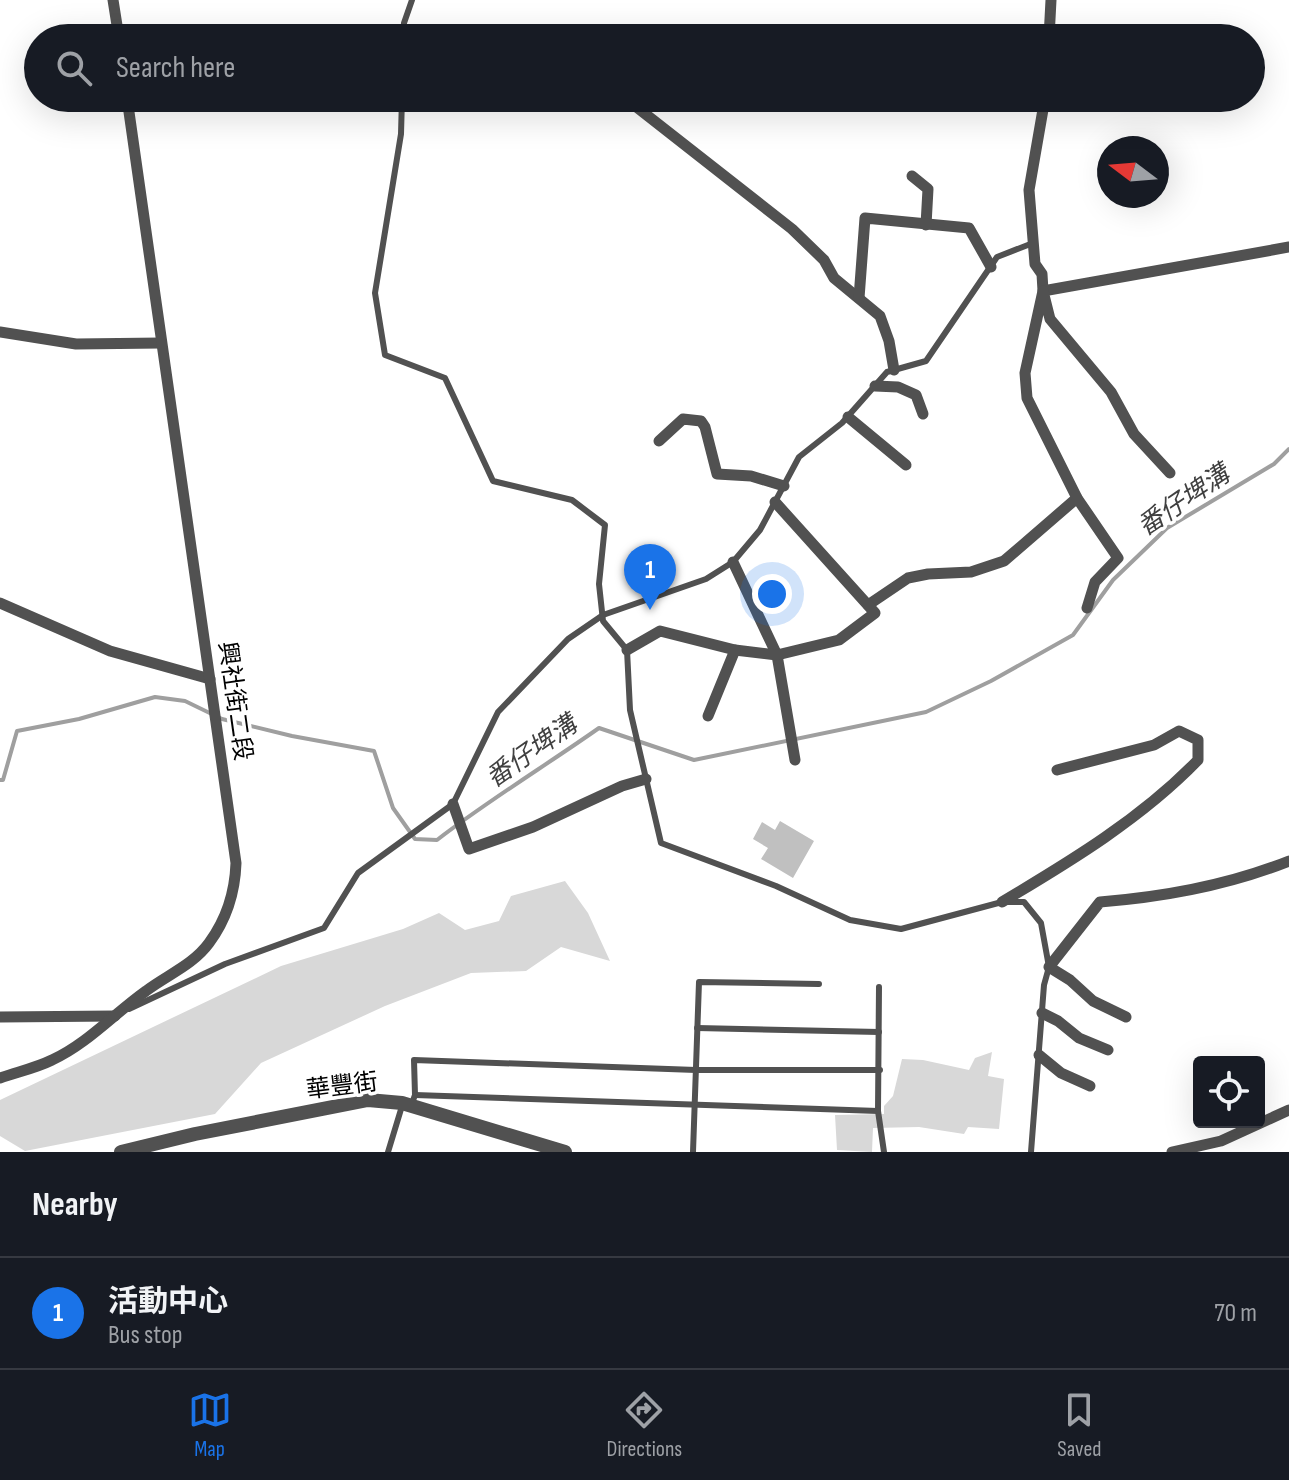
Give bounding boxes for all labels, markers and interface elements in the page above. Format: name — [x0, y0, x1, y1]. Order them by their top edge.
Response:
search box — [24, 24, 1265, 112]
icon: search — [52, 46, 96, 90]
text: Search here — [116, 50, 235, 86]
north arrow — [1097, 136, 1169, 208]
water label: 番仔埤溝 — [1132, 457, 1239, 543]
pin: 1 — [624, 544, 676, 610]
your location — [752, 574, 792, 614]
street label: 興社街二段 — [212, 640, 258, 762]
water label: 番仔埤溝 — [481, 707, 587, 795]
map controls — [1193, 1056, 1265, 1128]
button: locate — [1193, 1056, 1265, 1128]
street label: 華豐街 — [305, 1067, 379, 1105]
text: Nearby — [32, 1184, 118, 1225]
text: 活動中心 — [108, 1284, 228, 1320]
text: 1 — [53, 1298, 63, 1329]
text: 70 m — [1214, 1298, 1257, 1329]
text: Bus stop — [108, 1320, 183, 1351]
tab: Map — [188, 1388, 232, 1463]
tab: Directions — [607, 1388, 682, 1463]
tab: Saved — [1057, 1388, 1101, 1463]

